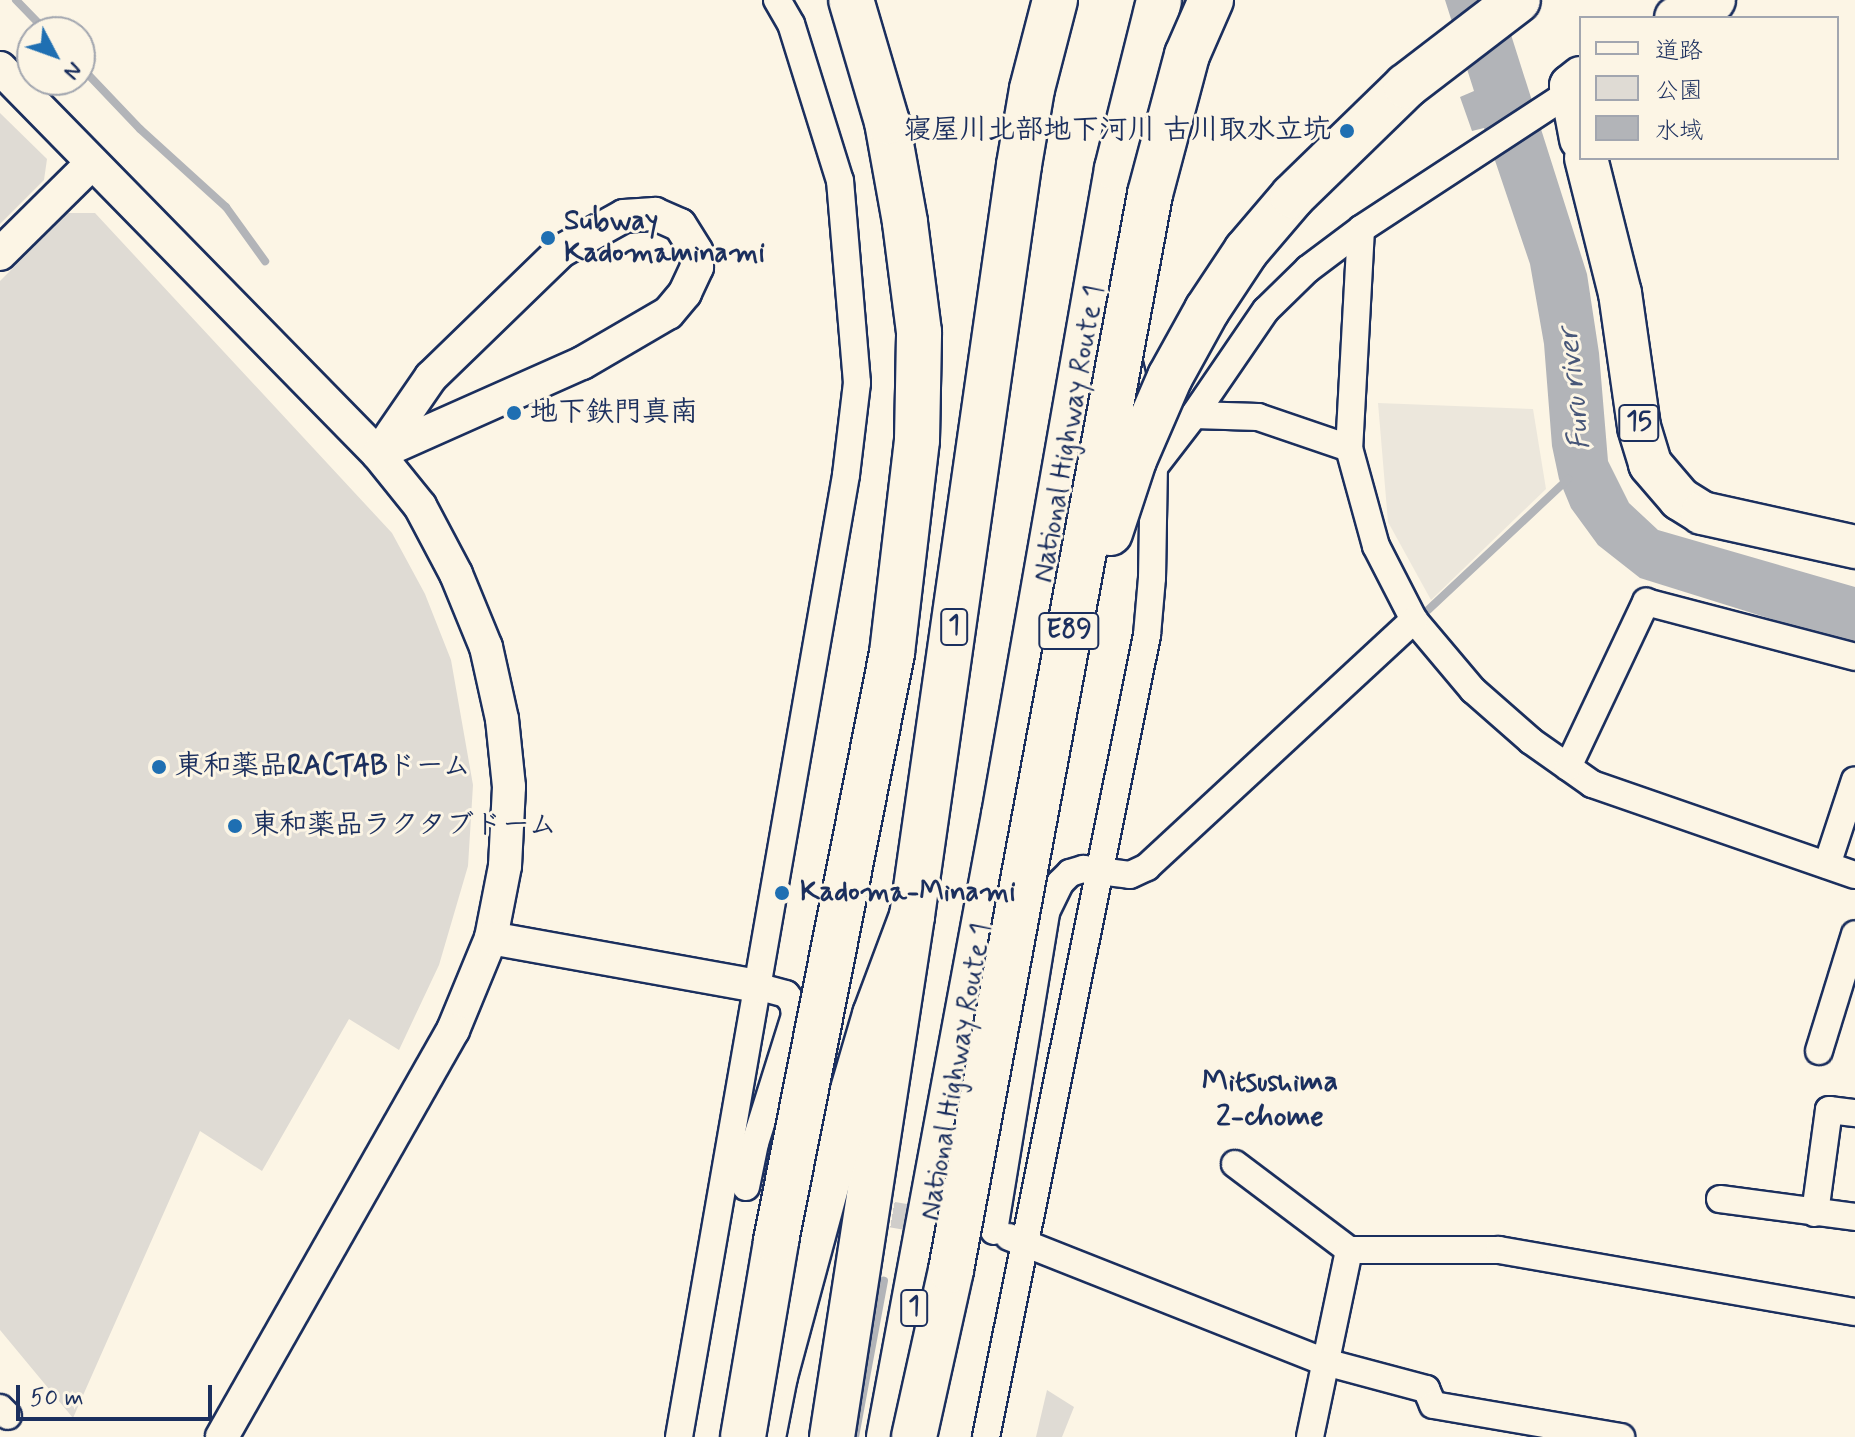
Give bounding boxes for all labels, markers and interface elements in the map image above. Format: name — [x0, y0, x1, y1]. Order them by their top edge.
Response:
north arrow — [16, 16, 96, 96]
legend — [1579, 16, 1839, 160]
text: 道路 — [1655, 36, 1703, 67]
text: N — [57, 56, 88, 85]
text: 公園 — [1655, 76, 1703, 107]
place label: 寝屋川北部地下河川 古川取水立坑 — [903, 114, 1331, 148]
text: 水域 — [1655, 116, 1703, 147]
marker: 寝屋川北部地下河川 古川取水立坑 — [1338, 122, 1356, 140]
place label: Subway Kadomaminami — [564, 205, 765, 271]
marker: Subway Kadomaminami — [539, 229, 557, 247]
street label: National Highway Route 1 — [1028, 288, 1112, 580]
water label: Furu river — [1551, 327, 1599, 451]
place label: 地下鉄門真南 — [530, 396, 698, 430]
road number: 15 — [1617, 401, 1661, 445]
marker: 地下鉄門真南 — [505, 404, 523, 422]
road number: 1 — [940, 605, 968, 649]
road number: E89 — [1037, 609, 1101, 653]
place label: 東和薬品RACTABドーム — [175, 750, 472, 784]
marker: 東和薬品RACTABドーム — [150, 758, 168, 776]
place label: 東和薬品ラクタブドーム — [251, 809, 559, 843]
marker: 東和薬品ラクタブドーム — [226, 817, 244, 835]
place label: Kadoma-Minami — [800, 876, 1016, 910]
marker: Kadoma-Minami — [771, 882, 793, 904]
street label: National Highway Route 1 — [915, 926, 999, 1218]
district label: Mitsushima 2-chome — [1202, 1064, 1338, 1134]
road number: 1 — [900, 1286, 928, 1330]
scale bar — [20, 1369, 216, 1419]
text: 50 m — [30, 1383, 84, 1414]

